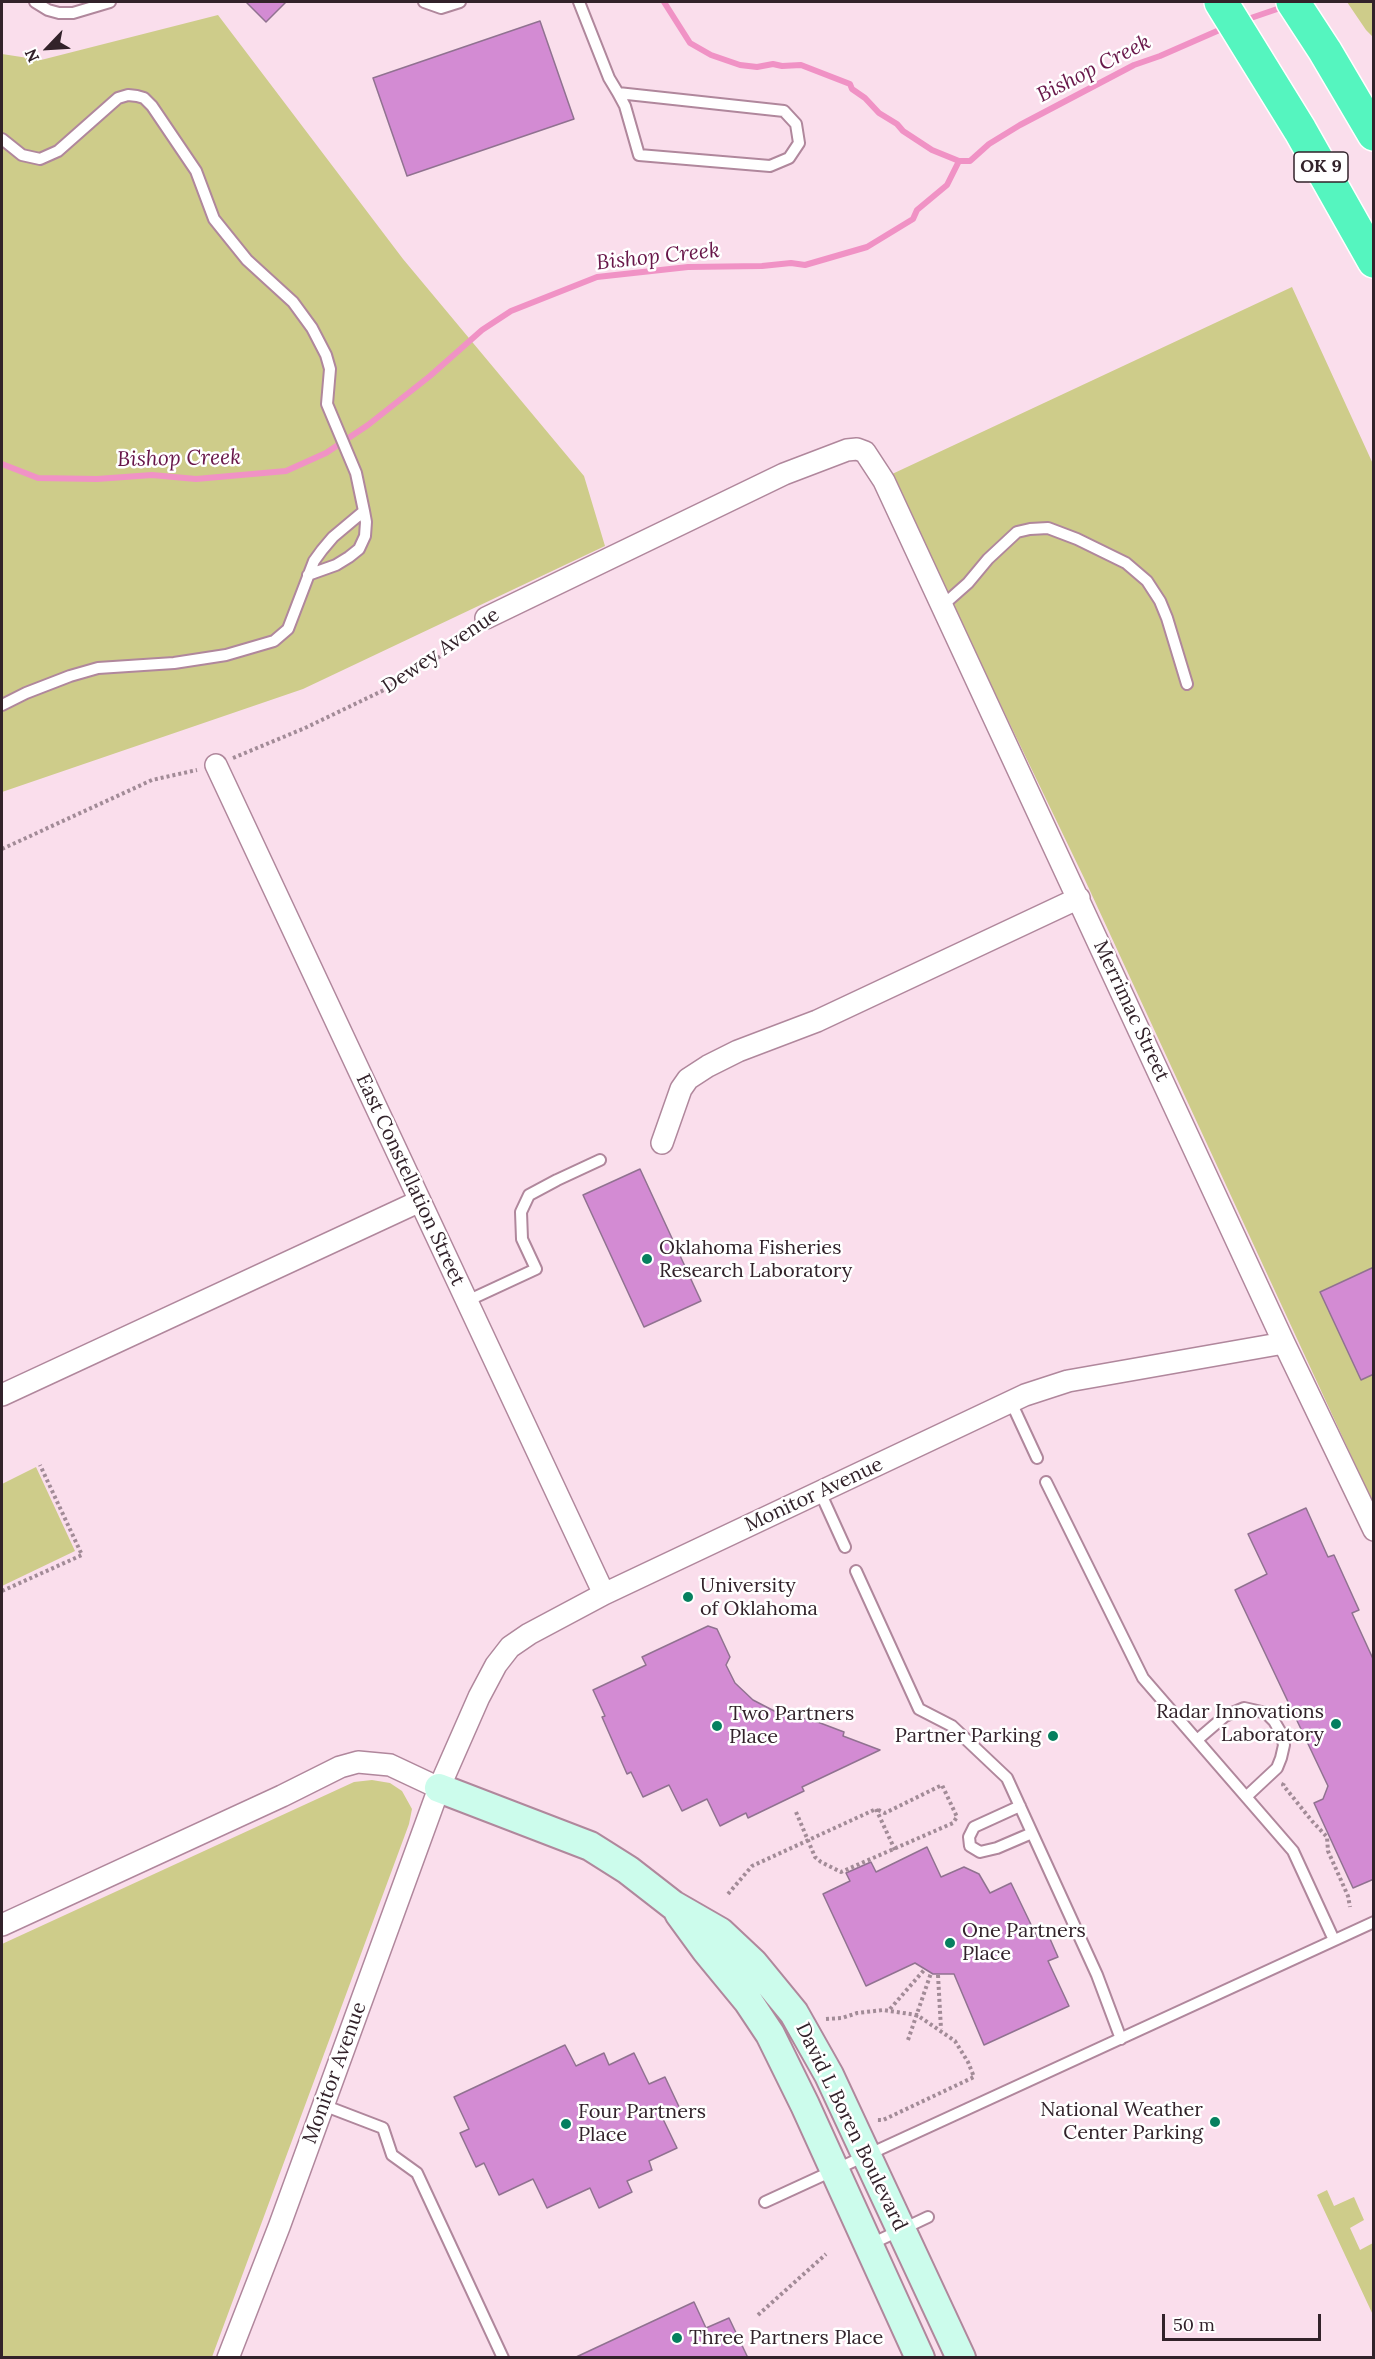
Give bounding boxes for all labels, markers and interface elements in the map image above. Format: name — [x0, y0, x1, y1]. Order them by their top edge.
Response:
north arrow — [18, 18, 78, 78]
water label: Bishop Creek — [1033, 30, 1155, 108]
text: N — [20, 46, 43, 65]
road number: OK 9 — [1294, 152, 1348, 182]
water label: Bishop Creek — [595, 238, 721, 276]
water label: Bishop Creek — [117, 445, 241, 473]
street label: Dewey Avenue — [378, 603, 504, 699]
street label: Merrimac Street — [1088, 937, 1174, 1085]
street label: East Constellation Street — [350, 1070, 470, 1290]
place label: Oklahoma Fisheries Research Laboratory — [659, 1236, 852, 1283]
marker: Oklahoma Fisheries Research Laboratory — [640, 1252, 654, 1266]
street label: Monitor Avenue — [741, 1453, 887, 1537]
place label: University of Oklahoma — [700, 1574, 818, 1621]
marker: University of Oklahoma — [681, 1590, 695, 1604]
place label: Radar Innovations Laboratory — [1156, 1700, 1324, 1747]
place label: Two Partners Place — [729, 1702, 854, 1749]
marker: Radar Innovations Laboratory — [1329, 1717, 1343, 1731]
marker: Two Partners Place — [710, 1719, 724, 1733]
place label: Partner Parking — [895, 1724, 1041, 1748]
marker: Partner Parking — [1046, 1729, 1060, 1743]
place label: One Partners Place — [962, 1919, 1086, 1966]
marker: One Partners Place — [943, 1936, 957, 1950]
street label: Monitor Avenue — [298, 1999, 372, 2147]
street label: David L Boren Boulevard — [790, 2019, 912, 2235]
place label: National Weather Center Parking — [1040, 2098, 1203, 2145]
place label: Four Partners Place — [578, 2100, 706, 2147]
marker: National Weather Center Parking — [1208, 2115, 1222, 2129]
marker: Four Partners Place — [559, 2117, 573, 2131]
scale bar — [1165, 2302, 1324, 2340]
text: 50 m — [1173, 2313, 1215, 2336]
place label: Three Partners Place — [689, 2326, 883, 2350]
marker: Three Partners Place — [670, 2331, 684, 2345]

